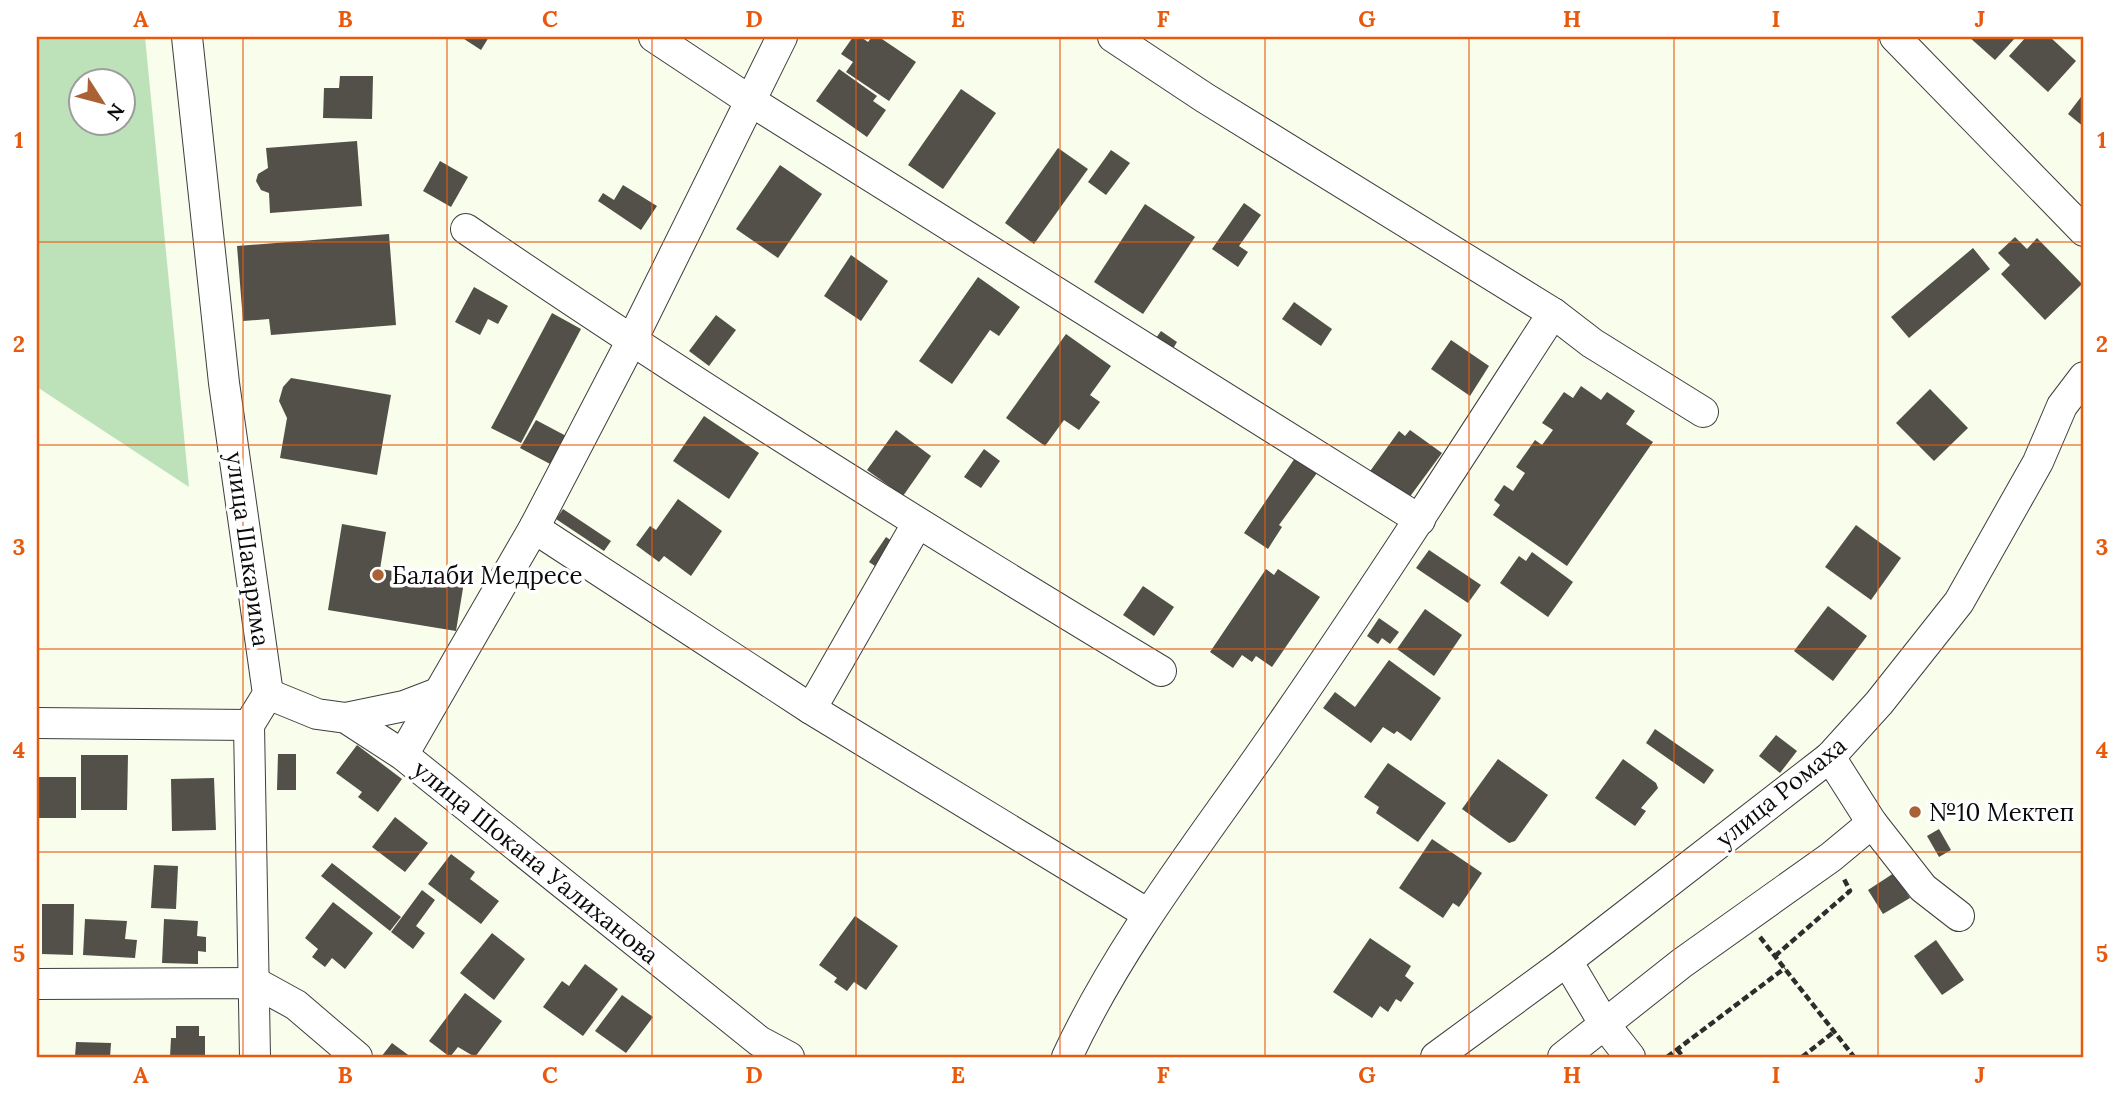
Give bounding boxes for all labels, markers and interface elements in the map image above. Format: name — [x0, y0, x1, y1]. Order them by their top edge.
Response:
text: A — [133, 4, 149, 33]
text: B — [337, 4, 353, 33]
text: C — [542, 4, 558, 33]
text: D — [745, 4, 763, 33]
text: E — [951, 4, 965, 33]
text: F — [1156, 4, 1170, 33]
text: G — [1358, 4, 1376, 33]
text: H — [1563, 4, 1581, 33]
text: I — [1772, 4, 1780, 33]
text: J — [1975, 4, 1985, 33]
north arrow — [66, 66, 136, 136]
text: N — [102, 99, 130, 125]
text: 1 — [14, 125, 24, 154]
text: 1 — [2097, 125, 2107, 154]
text: 2 — [13, 329, 25, 358]
text: 2 — [2096, 329, 2108, 358]
street label: улица Шакарима — [219, 450, 277, 648]
text: 3 — [13, 532, 25, 561]
text: 3 — [2096, 532, 2108, 561]
place label: Балаби Медресе — [392, 560, 582, 591]
marker: Балаби Медресе — [370, 567, 386, 583]
street label: улица Ромаха — [1709, 730, 1853, 854]
text: 4 — [13, 735, 25, 764]
text: 4 — [2096, 735, 2108, 764]
street label: улица Шокана Уалиханова — [407, 753, 665, 971]
place label: №10 Мектеп — [1929, 797, 2074, 828]
marker: №10 Мектеп — [1907, 804, 1923, 820]
text: 5 — [13, 939, 25, 968]
text: 5 — [2096, 939, 2108, 968]
text: A — [133, 1060, 149, 1089]
text: B — [337, 1060, 353, 1089]
text: C — [542, 1060, 558, 1089]
text: D — [745, 1060, 763, 1089]
text: E — [951, 1060, 965, 1089]
text: F — [1156, 1060, 1170, 1089]
text: G — [1358, 1060, 1376, 1089]
text: H — [1563, 1060, 1581, 1089]
text: I — [1772, 1060, 1780, 1089]
text: J — [1975, 1060, 1985, 1089]

